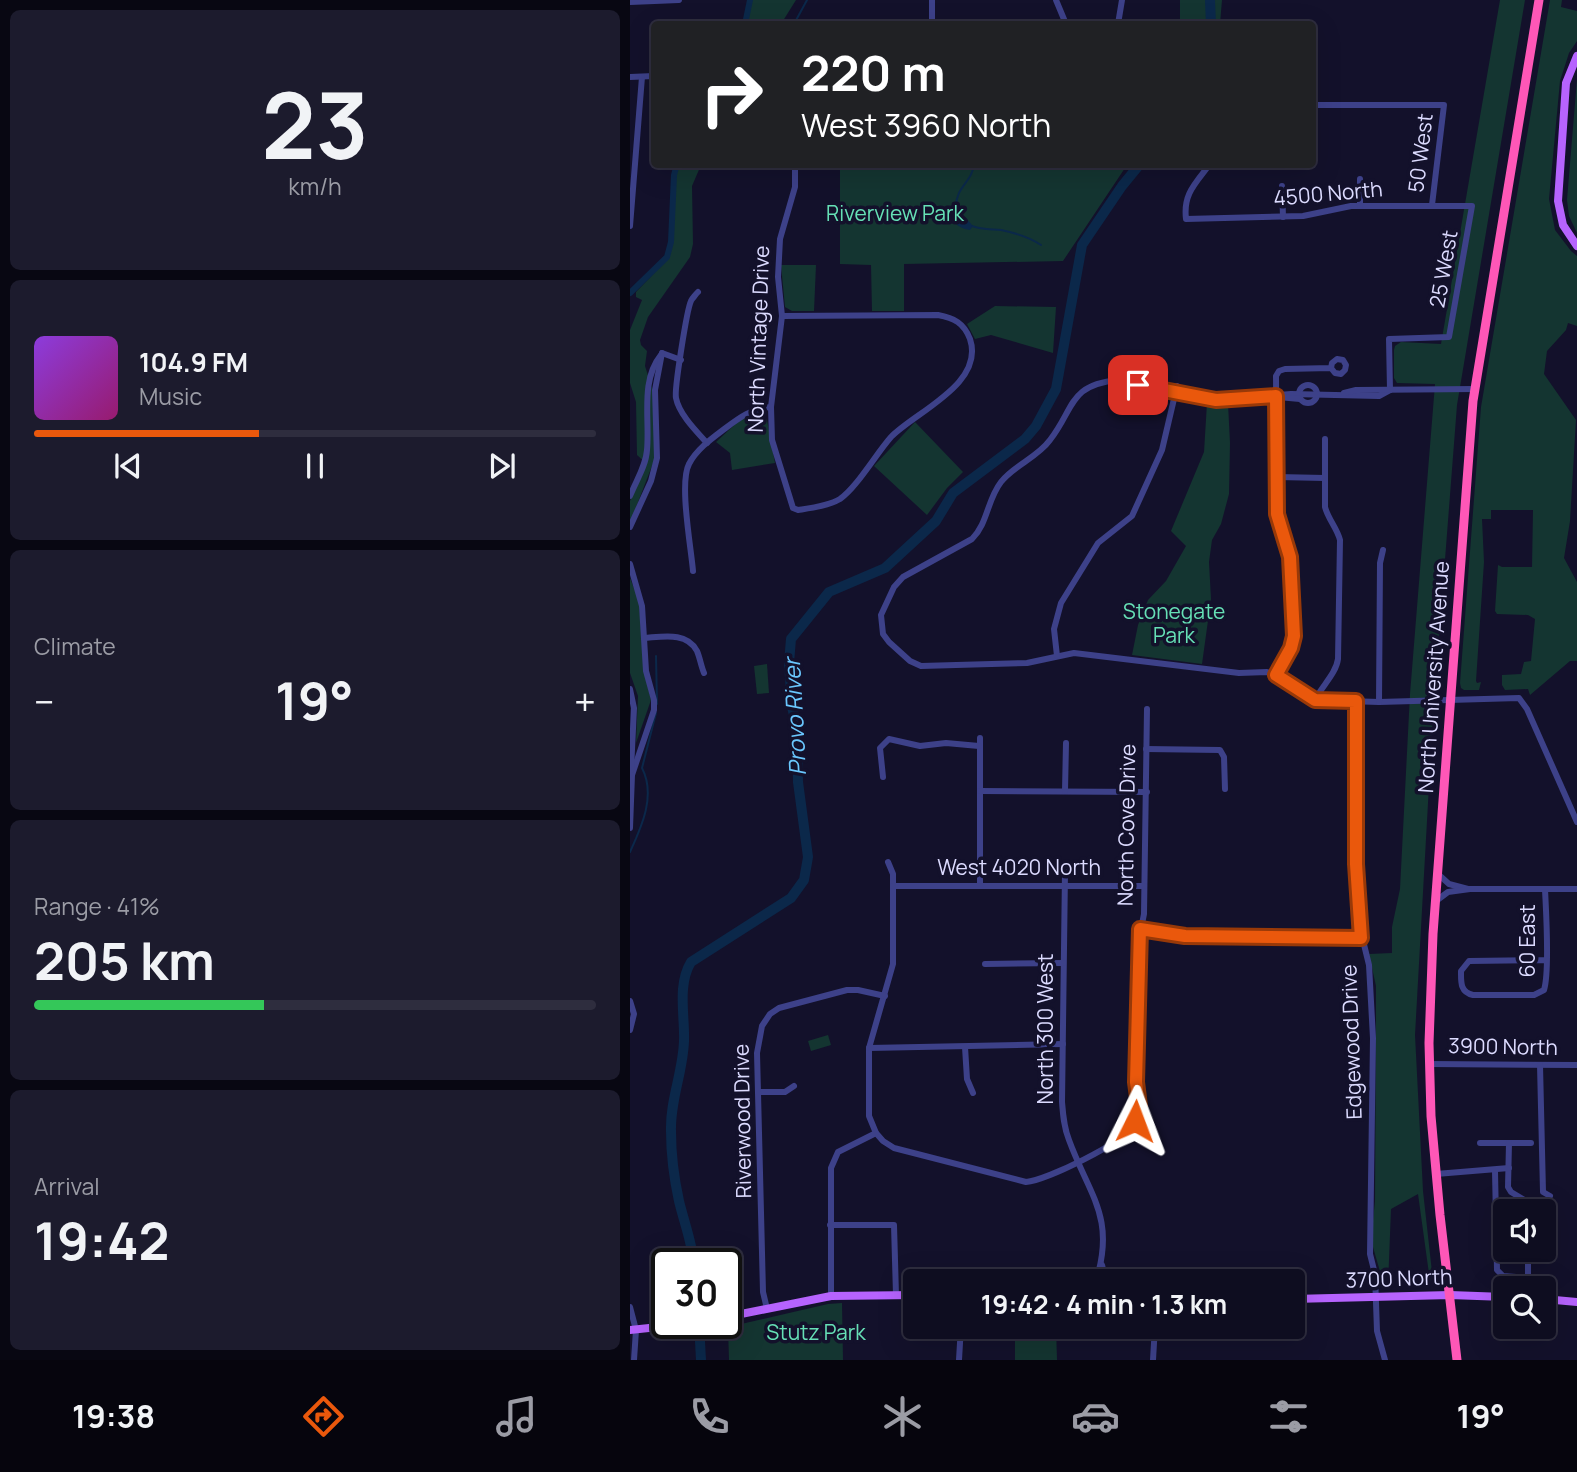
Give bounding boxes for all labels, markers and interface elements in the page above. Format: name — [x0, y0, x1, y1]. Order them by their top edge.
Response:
text: 220 m — [801, 39, 945, 106]
icon: right — [686, 49, 777, 140]
text: 23 — [261, 62, 369, 186]
text: West 3960 North — [801, 103, 1051, 147]
street label: 50 West — [1401, 112, 1439, 194]
text: km/h — [288, 170, 342, 202]
street label: 4500 North — [1272, 174, 1384, 212]
park label: Riverview Park — [826, 199, 964, 227]
street label: 25 West — [1422, 228, 1464, 310]
street label: North Vintage Drive — [741, 245, 775, 433]
text: 104.9 FM — [139, 344, 248, 380]
pin — [1108, 355, 1168, 415]
icon: arrive — [1119, 366, 1157, 404]
text: Music — [139, 380, 202, 412]
icon: previous — [109, 447, 147, 485]
icon: pause — [296, 447, 334, 485]
icon: next — [483, 447, 521, 485]
street label: North University Avenue — [1411, 560, 1455, 794]
park label: Stonegate Park — [1123, 597, 1225, 649]
text: Climate — [34, 630, 116, 662]
water label: Provo River — [775, 655, 813, 776]
text: 19° — [275, 665, 354, 736]
text: − — [34, 675, 55, 727]
text: + — [574, 675, 596, 727]
street label: North Cove Drive — [1111, 744, 1141, 906]
street label: West 4020 North — [937, 853, 1101, 881]
text: Range · 41% — [34, 890, 160, 922]
street label: 60 East — [1513, 904, 1541, 978]
text: 205 km — [34, 925, 215, 996]
street label: North 300 West — [1031, 954, 1059, 1104]
street label: Edgewood Drive — [1334, 964, 1368, 1120]
street label: 3900 North — [1448, 1031, 1558, 1061]
street label: Riverwood Drive — [727, 1044, 757, 1199]
position arrow — [1098, 1084, 1172, 1158]
text: Arrival — [34, 1170, 100, 1202]
map controls — [1493, 1199, 1556, 1339]
button: sound — [1493, 1199, 1556, 1262]
text: 19:42 — [34, 1205, 170, 1276]
speed limit sign: 30 — [651, 1248, 742, 1339]
street label: 3700 North — [1345, 1262, 1453, 1294]
button: search — [1493, 1276, 1556, 1339]
text: 19:42 · 4 min · 1.3 km — [981, 1286, 1227, 1322]
park label: Stutz Park — [766, 1318, 866, 1346]
icon: directions — [299, 1392, 348, 1441]
icon: music — [492, 1392, 541, 1441]
icon: phone — [685, 1392, 734, 1441]
icon: climate — [878, 1392, 927, 1441]
icon: car — [1071, 1392, 1120, 1441]
icon: filters — [1264, 1392, 1313, 1441]
text: 19:38 — [72, 1394, 155, 1438]
text: 19° — [1457, 1394, 1505, 1438]

